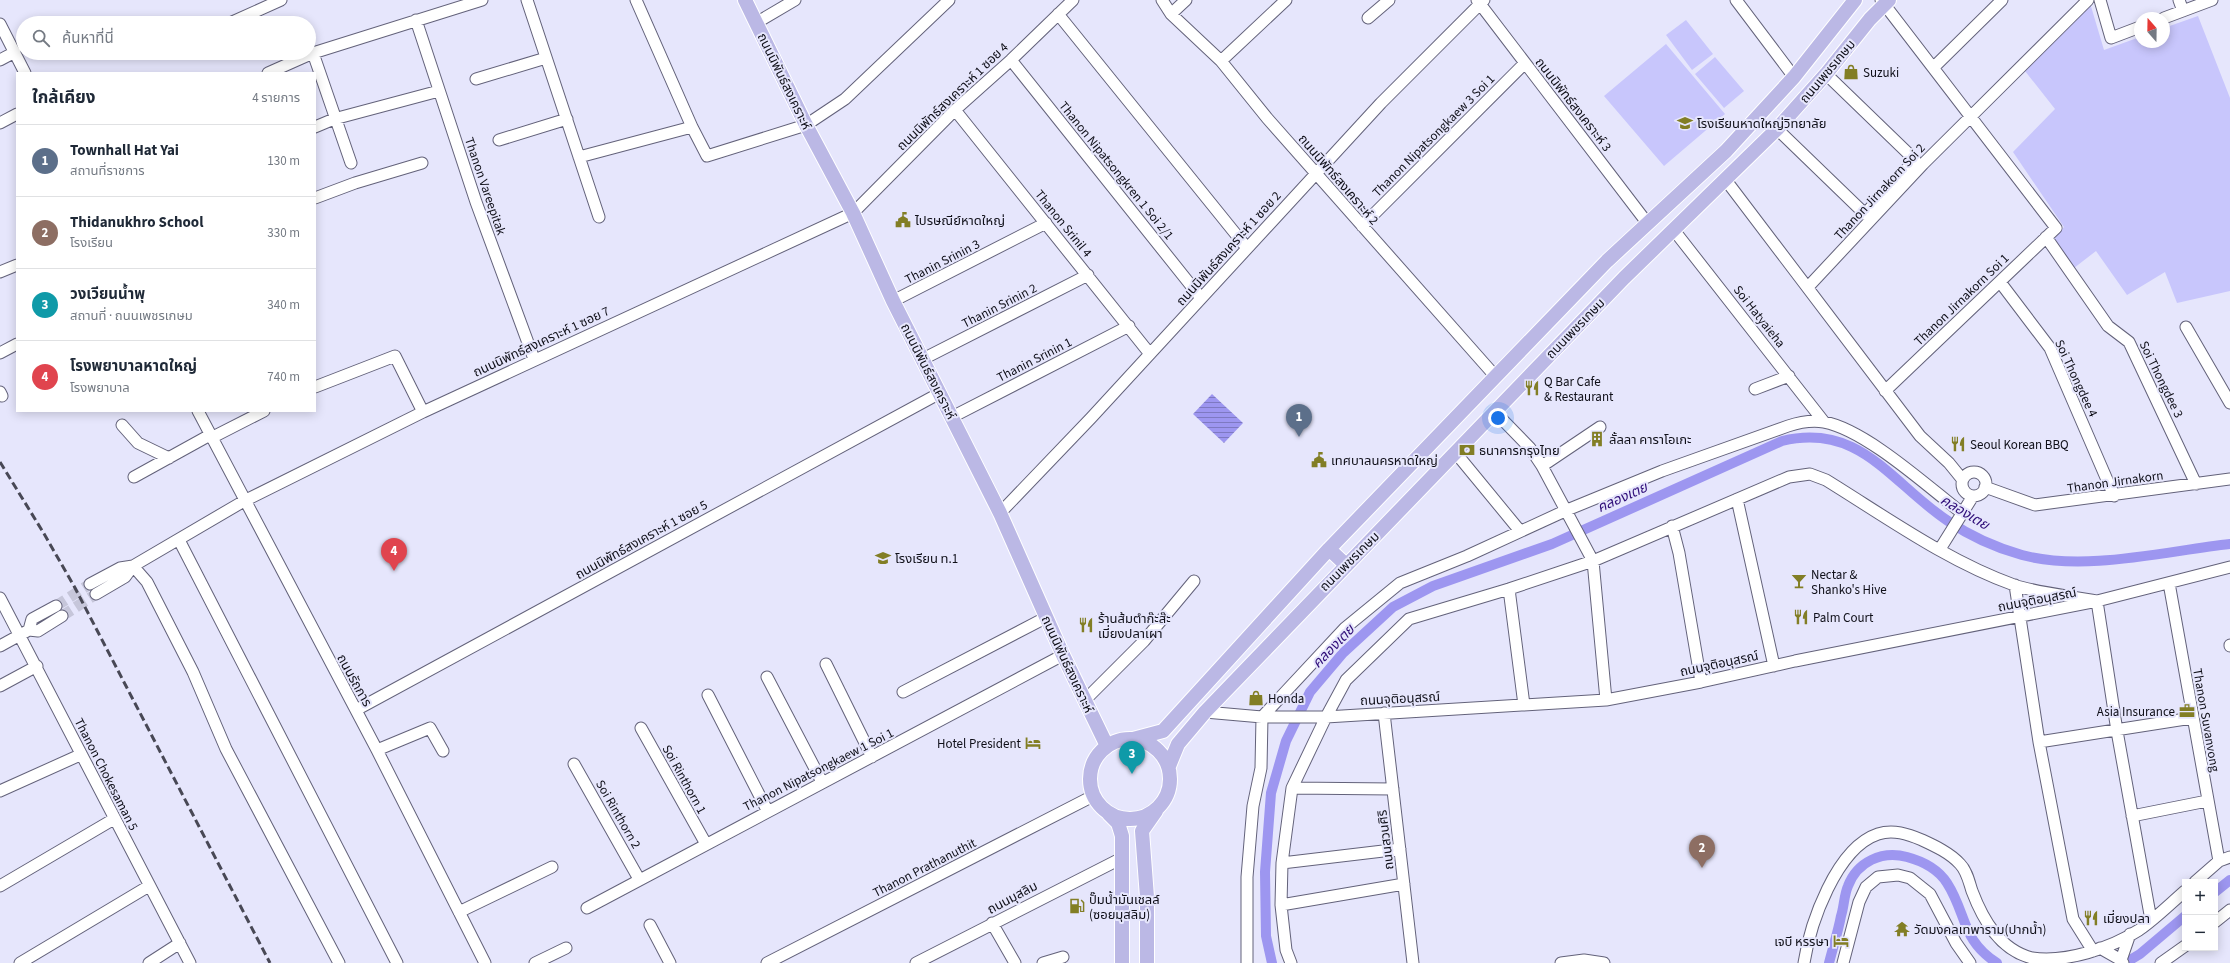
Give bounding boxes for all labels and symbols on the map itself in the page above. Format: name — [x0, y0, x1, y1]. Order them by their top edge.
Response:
north arrow — [2134, 12, 2170, 48]
street label: ถนนนิพันธ์สงเคราะห์ — [753, 30, 815, 133]
street label: ถนนเพชรเกษม — [1796, 36, 1860, 107]
street label: ถนนนิพัทธ์สงเคราะห์ 1 ซอย 4 — [893, 38, 1013, 155]
street label: ถนนนิพัทธ์สงเคราะห์ 3 — [1531, 54, 1616, 155]
shop icon: Suzuki — [1842, 63, 1860, 81]
place label: Suzuki — [1863, 64, 1899, 82]
street label: Thanon Nipatsongkaew 3 Soi 1 — [1368, 70, 1499, 201]
street label: Thanon Nipatsongkren 1 Soi 2/1 — [1055, 98, 1178, 244]
school or university icon: โรงเรียนหาดใหญ่วิทยาลัย — [1676, 114, 1694, 132]
place label: โรงเรียนหาดใหญ่วิทยาลัย — [1697, 115, 1827, 133]
street label: ถนนนิพัทธ์สงเคราะห์ 2 — [1294, 131, 1383, 229]
street label: Thanon Vareepitak — [460, 135, 510, 238]
street label: Thanon Jirnakorn Soi 2 — [1830, 140, 1929, 244]
street label: Thanon Srinil 4 — [1030, 186, 1096, 261]
street label: ถนนนิพันธ์สงเคราะห์ 1 ซอย 2 — [1172, 187, 1285, 310]
public building icon: ไปรษณีย์หาดใหญ่ — [894, 211, 912, 229]
place label: ไปรษณีย์หาดใหญ่ — [914, 212, 1005, 230]
street label: Thanin Srinin 3 — [902, 235, 983, 288]
street label: Thanon Jirnakorn Soi 1 — [1910, 250, 2013, 350]
street label: Thanin Srinin 2 — [959, 279, 1040, 332]
street label: Soi Hatyaieha — [1729, 282, 1789, 352]
street label: ถนนเพชรเกษม — [1542, 294, 1609, 363]
street label: ถนนนิพัทธ์สงเคราะห์ 1 ซอย 7 — [470, 302, 613, 381]
street label: ถนนนิพันธ์สงเคราะห์ — [896, 320, 960, 423]
street label: Thanin Srinin 1 — [994, 333, 1075, 386]
street label: Soi Thongdee 4 — [2050, 337, 2102, 421]
street label: Soi Thongdee 3 — [2135, 338, 2187, 421]
place label: Q Bar Cafe & Restaurant — [1544, 373, 1614, 406]
restaurant icon: Q Bar Cafe & Restaurant — [1523, 379, 1541, 397]
pin: 1 — [1286, 404, 1312, 437]
your location — [1488, 408, 1508, 428]
building icon: ลั้ลลา คาราโอเกะ — [1588, 430, 1606, 448]
place label: ลั้ลลา คาราโอเกะ — [1609, 431, 1691, 449]
restaurant icon: Seoul Korean BBQ — [1949, 435, 1967, 453]
place label: Seoul Korean BBQ — [1970, 436, 2069, 454]
bank icon: ธนาคารกรุงไทย — [1458, 441, 1476, 459]
place label: ธนาคารกรุงไทย — [1479, 442, 1560, 460]
public building icon: เทศบาลนครหาดใหญ่ — [1310, 451, 1328, 469]
place label: เทศบาลนครหาดใหญ่ — [1331, 452, 1438, 470]
street label: Thanon Jirnakorn — [2066, 466, 2164, 498]
water label: คลองเตย — [1594, 477, 1652, 518]
water label: คลองเตย — [1936, 491, 1994, 536]
street label: ถนนนิพัทธ์สงเคราะห์ 1 ซอย 5 — [572, 496, 711, 584]
street label: ถนนเพชรเกษม — [1316, 528, 1384, 596]
pin: 4 — [381, 538, 407, 571]
school or university icon: โรงเรียน ท.1 — [874, 549, 892, 567]
place label: โรงเรียน ท.1 — [895, 550, 958, 568]
place label: Nectar & Shanko's Hive — [1811, 566, 1887, 599]
bar icon: Nectar & Shanko's Hive — [1790, 572, 1808, 590]
street label: ถนนจุติอนุสรณ์ — [1996, 584, 2078, 616]
restaurant icon: Palm Court — [1792, 608, 1810, 626]
place label: Palm Court — [1813, 609, 1874, 627]
place label: ร้านส้มตำก๊ะส๊ะ เมี่ยงปลาเผา — [1098, 610, 1171, 643]
street label: ถนนนิพันธ์สงเคราะห์ — [1037, 613, 1098, 716]
restaurant icon: ร้านส้มตำก๊ะส๊ะ เมี่ยงปลาเผา — [1077, 616, 1095, 634]
water label: คลองเตย — [1308, 619, 1361, 673]
street label: ถนนจุติอนุสรณ์ — [1678, 647, 1760, 681]
street label: ถนนรัถการ — [332, 651, 376, 710]
street label: Thanon Suvanvong — [2188, 667, 2224, 774]
street label: ถนนจุติอนุสรณ์ — [1360, 688, 1440, 710]
shop icon: Honda — [1247, 689, 1265, 707]
place label: Honda — [1268, 690, 1304, 708]
office icon: Asia Insurance — [2178, 702, 2196, 720]
place label: Asia Insurance — [2097, 703, 2175, 721]
street label: Thanon Chokesaman 5 — [70, 715, 142, 834]
street label: Thanon Nipatsongkaew 1 Soi 1 — [740, 724, 897, 816]
hotel icon: Hotel President — [1024, 734, 1042, 752]
place label: Hotel President — [937, 735, 1022, 753]
pin: 3 — [1119, 741, 1145, 774]
street label: Soi Rinthorn 1 — [658, 742, 711, 817]
street label: Soi Rinthorn 2 — [591, 777, 645, 852]
street label: ถนนสวนศิริ — [1373, 809, 1399, 871]
street label: Thanon Prathanuthit — [870, 834, 980, 902]
pin: 2 — [1689, 835, 1715, 868]
street label: ถนนมุสลิม — [984, 877, 1041, 919]
place label: ปั๊มน้ำมันเชลล์ (ซอยมุสลิม) — [1089, 890, 1160, 924]
fuel station icon: ปั๊มน้ำมันเชลล์ (ซอยมุสลิม) — [1068, 897, 1086, 915]
restaurant icon: เมี่ยงปลา — [2082, 909, 2100, 927]
place label: เมี่ยงปลา — [2103, 909, 2150, 928]
temple icon: วัดมงคลเทพาราม(ปากน้ำ) — [1893, 920, 1911, 938]
place label: วัดมงคลเทพาราม(ปากน้ำ) — [1914, 920, 2047, 939]
hotel icon: เจบี หรรษา — [1832, 932, 1850, 950]
place label: เจบี หรรษา — [1774, 933, 1829, 951]

